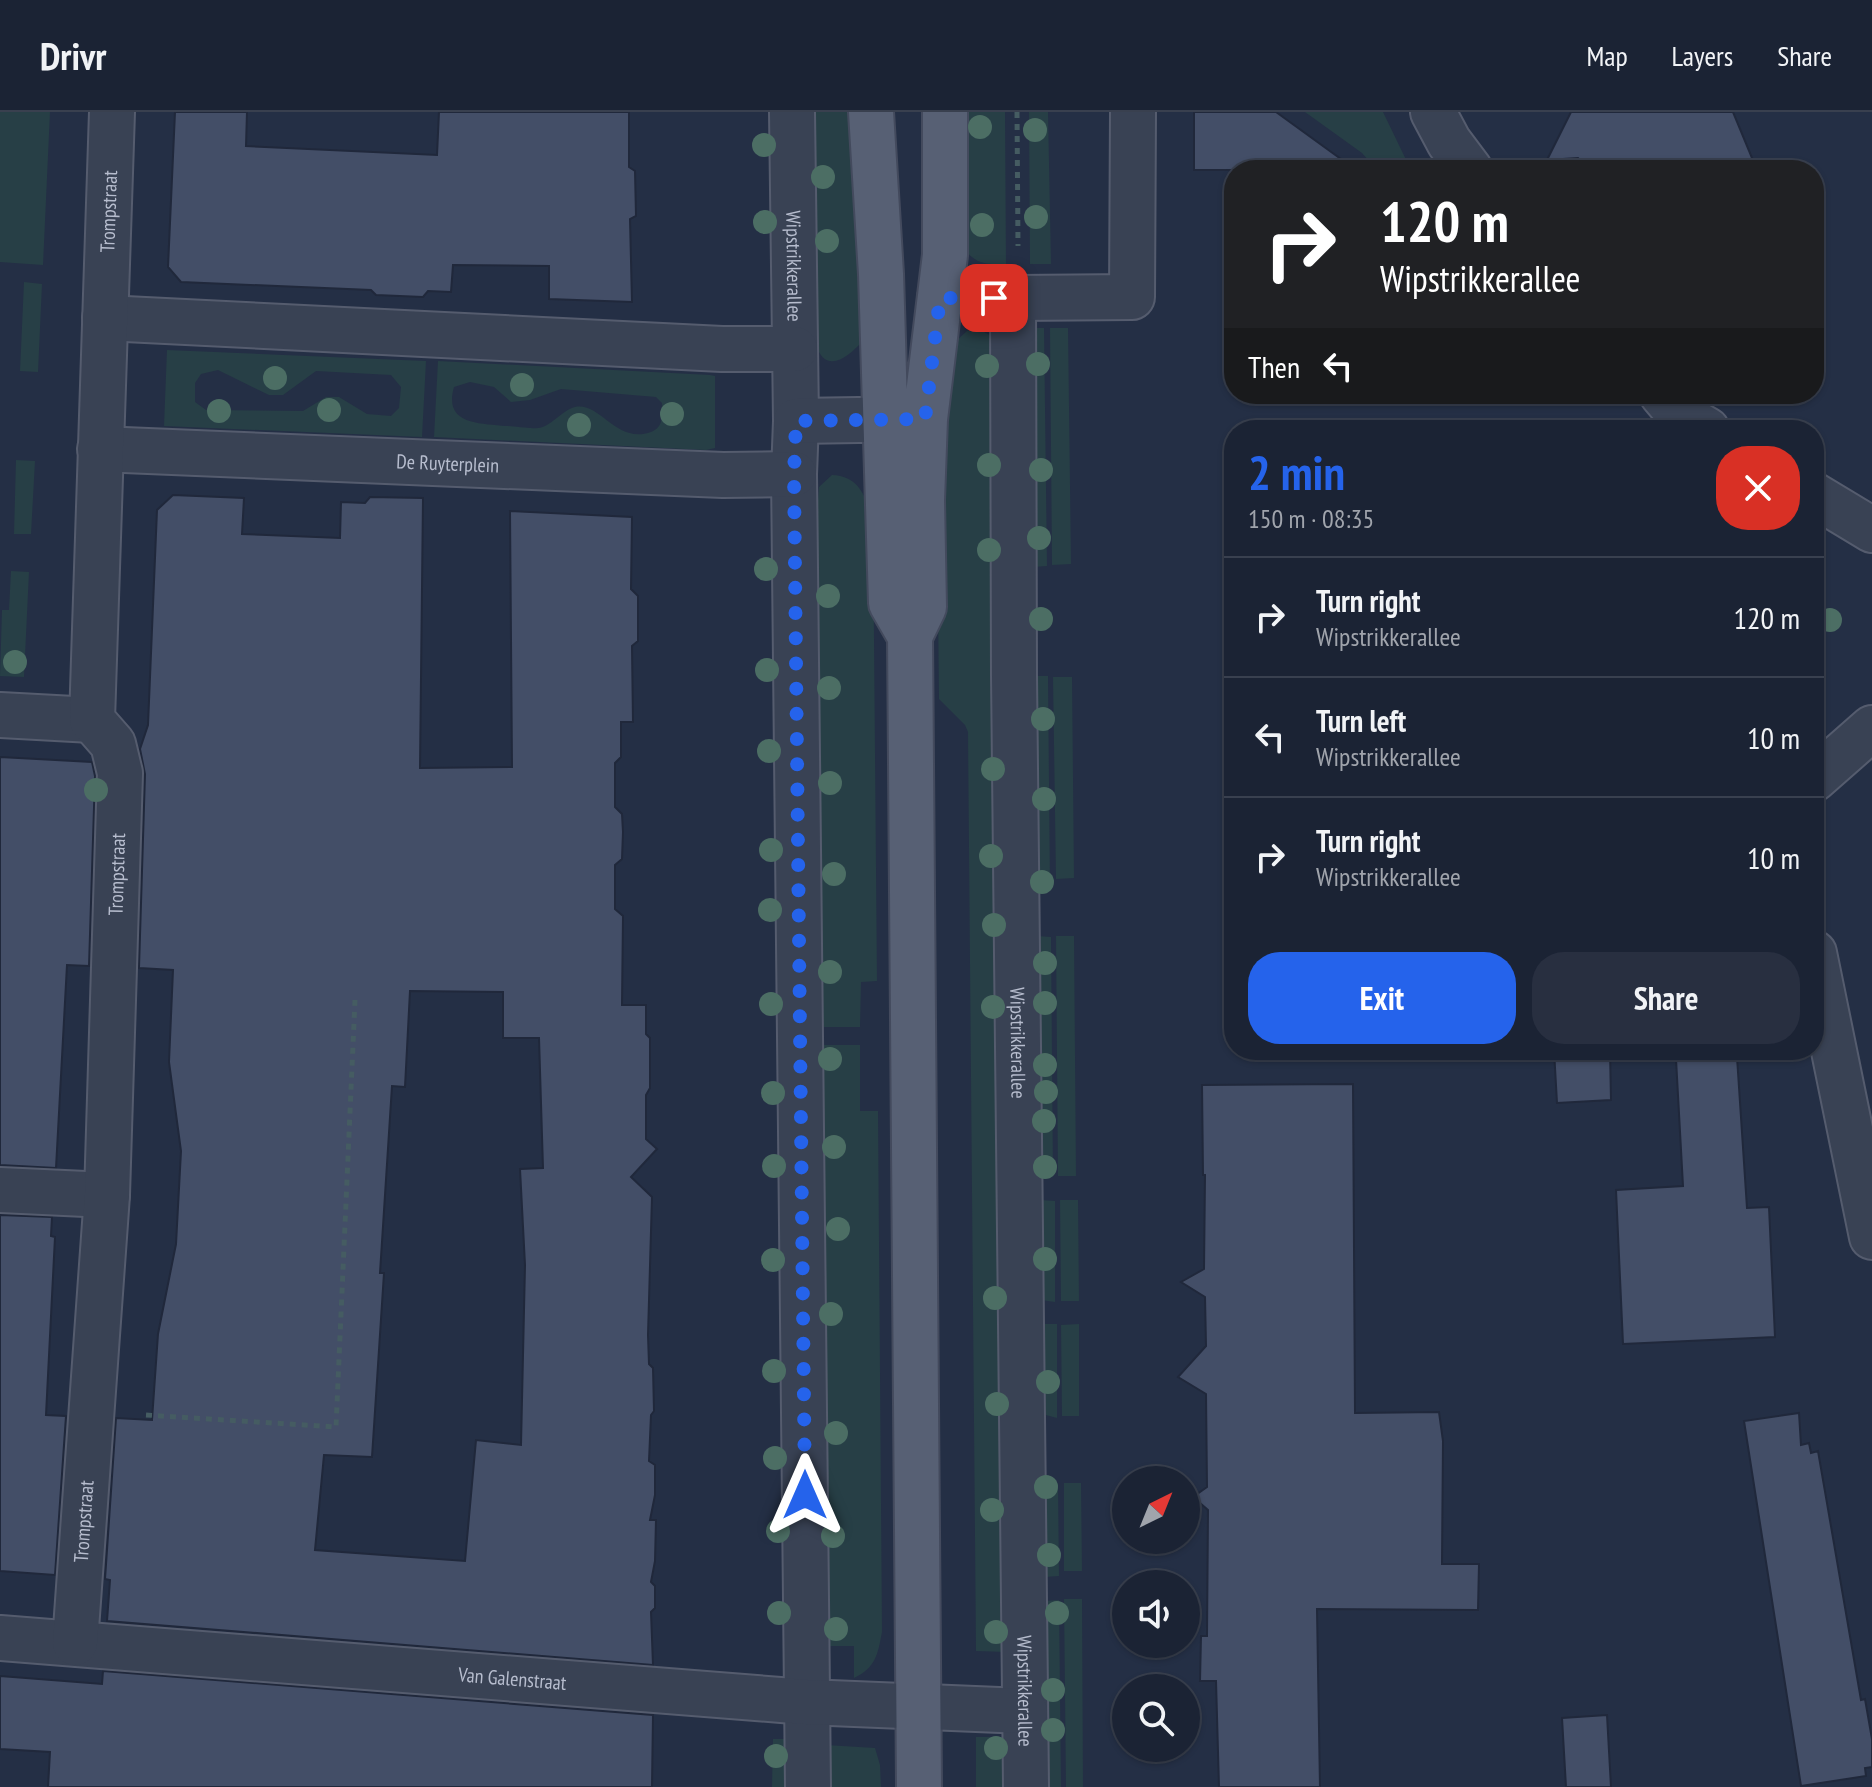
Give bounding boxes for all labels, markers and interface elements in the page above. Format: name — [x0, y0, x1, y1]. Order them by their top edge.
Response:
text: Drivr — [40, 31, 106, 80]
text: Map — [1586, 37, 1628, 74]
text: Layers — [1672, 37, 1733, 74]
text: Share — [1777, 37, 1832, 74]
street label: Trompstraat — [94, 169, 123, 253]
text: 120 m — [1380, 185, 1509, 257]
icon: right — [1248, 192, 1352, 296]
street label: Wipstrikkerallee — [780, 210, 808, 322]
text: Wipstrikkerallee — [1380, 255, 1580, 302]
pin — [960, 264, 1028, 332]
icon: arrive — [972, 276, 1016, 320]
icon: left — [1316, 344, 1360, 388]
text: Then — [1248, 347, 1300, 386]
text: 2 min — [1248, 441, 1345, 503]
button: close — [1716, 446, 1800, 530]
street label: De Ruyterplein — [396, 448, 500, 479]
text: 150 m · 08:35 — [1248, 502, 1374, 535]
text: Turn right — [1316, 581, 1420, 620]
icon: right — [1248, 595, 1292, 639]
text: 120 m — [1734, 598, 1800, 637]
text: Wipstrikkerallee — [1316, 620, 1461, 653]
text: Turn left — [1316, 701, 1406, 740]
icon: left — [1248, 715, 1292, 759]
text: 10 m — [1747, 718, 1800, 757]
text: Wipstrikkerallee — [1316, 740, 1461, 773]
text: Turn right — [1316, 821, 1420, 860]
street label: Trompstraat — [103, 832, 131, 916]
icon: right — [1248, 835, 1292, 879]
text: 10 m — [1747, 838, 1800, 877]
text: Wipstrikkerallee — [1316, 860, 1461, 893]
button: Exit — [1248, 952, 1516, 1044]
button: Share — [1532, 952, 1800, 1044]
street label: Wipstrikkerallee — [1004, 987, 1032, 1099]
position arrow — [763, 1453, 847, 1537]
north arrow — [1112, 1466, 1200, 1554]
map controls — [1112, 1466, 1200, 1762]
street label: Trompstraat — [68, 1479, 100, 1563]
button: sound — [1112, 1570, 1200, 1658]
street label: Wipstrikkerallee — [1011, 1635, 1039, 1747]
street label: Van Galenstraat — [456, 1661, 568, 1696]
button: search — [1112, 1674, 1200, 1762]

